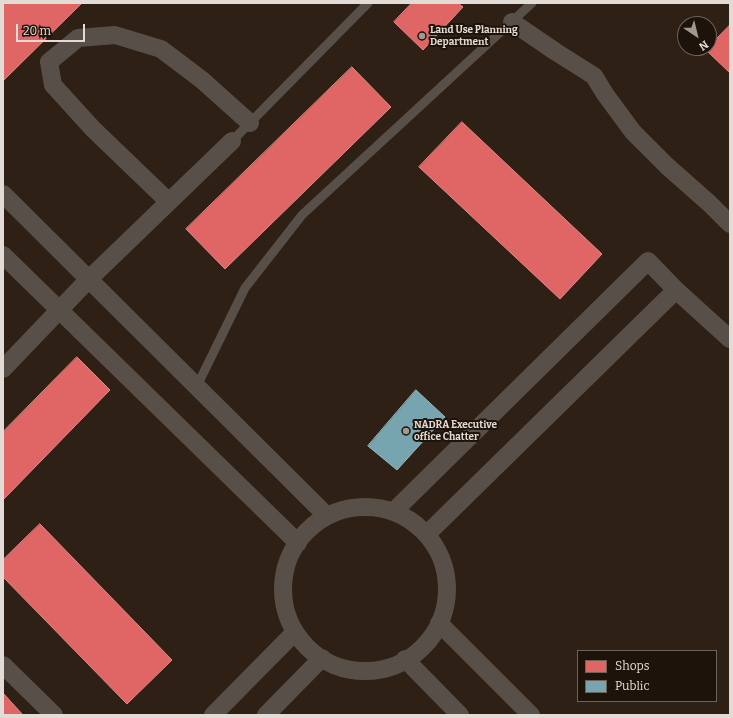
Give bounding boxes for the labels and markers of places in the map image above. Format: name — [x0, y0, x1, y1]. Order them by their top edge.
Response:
place label: Land Use Planning Department — [430, 24, 518, 48]
marker: Land Use Planning Department — [417, 31, 427, 41]
place label: NADRA Executive office Chatter — [414, 419, 497, 442]
marker: NADRA Executive office Chatter — [401, 426, 411, 436]

